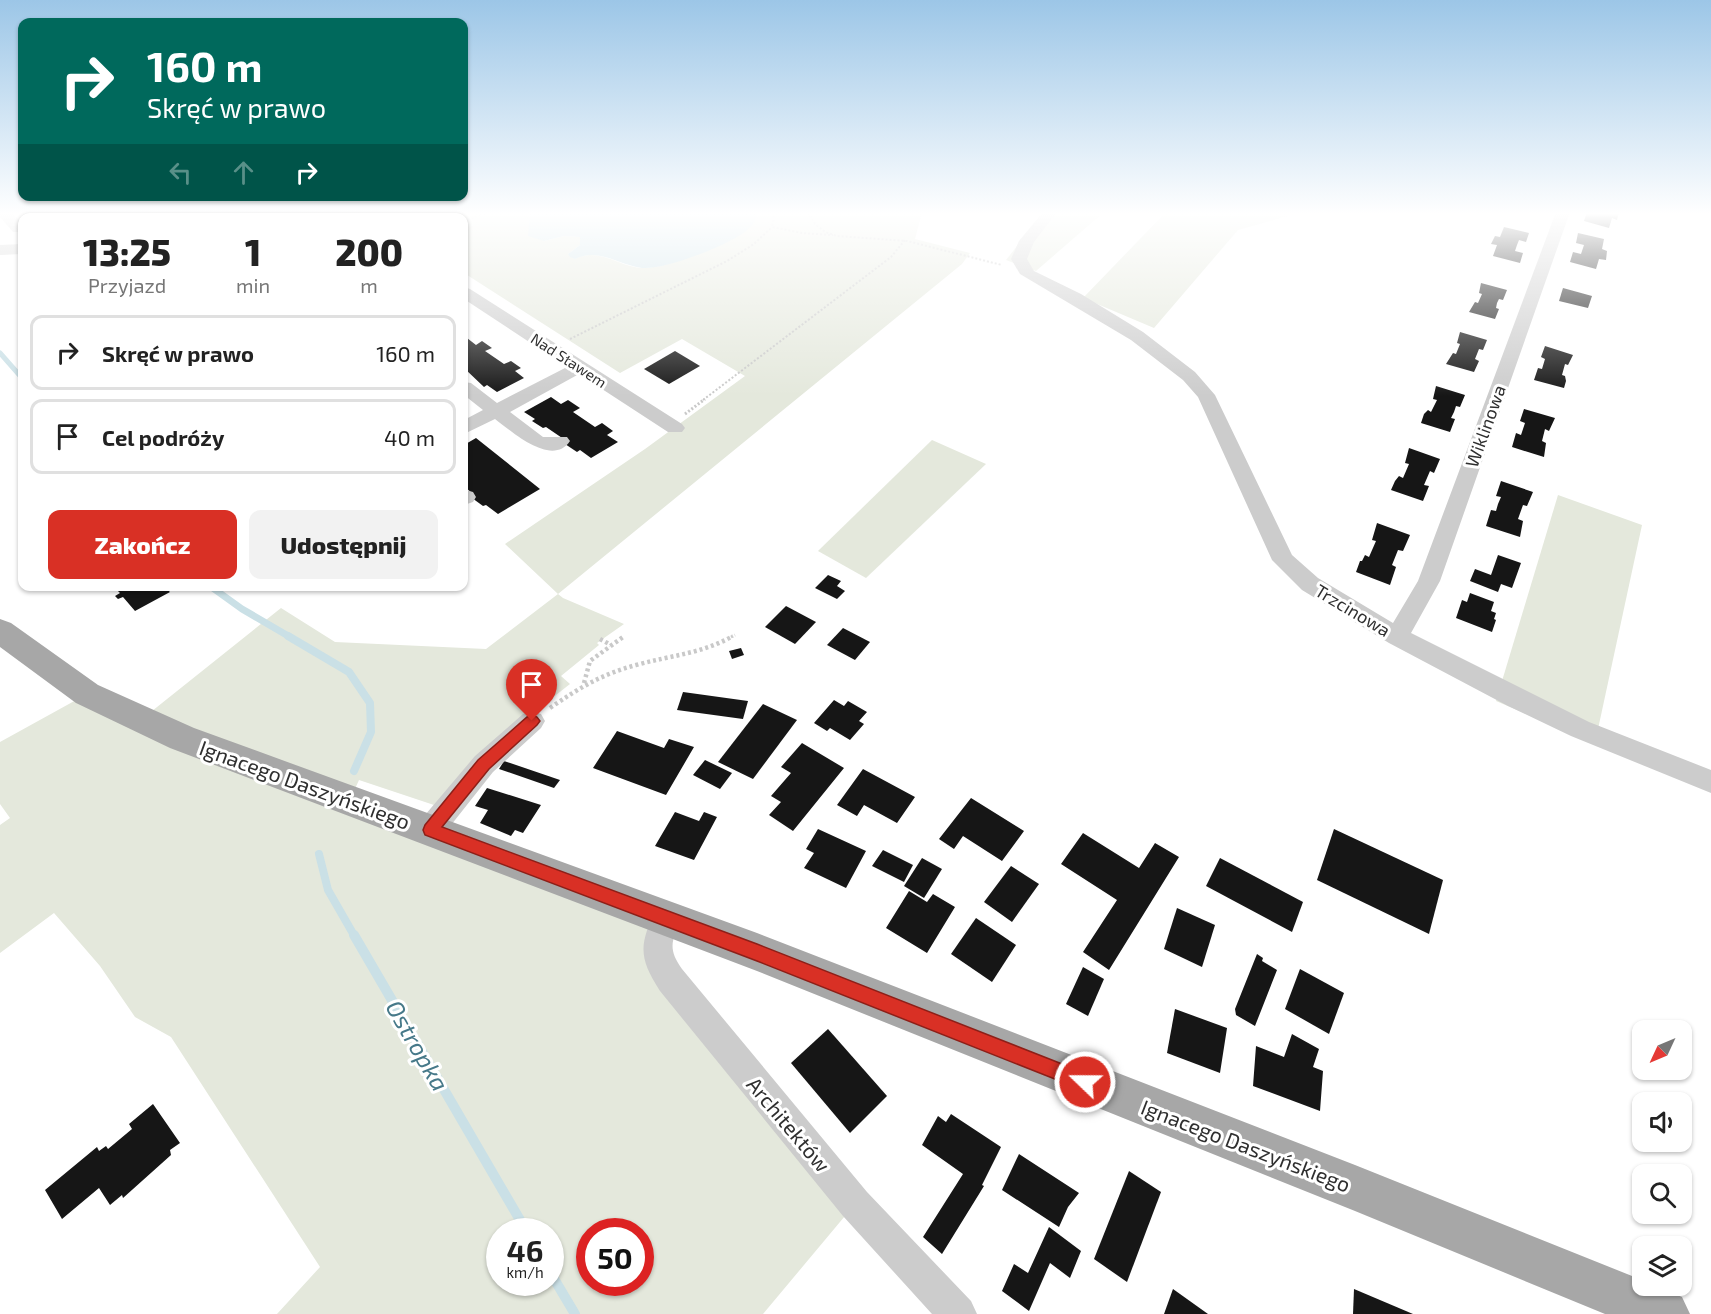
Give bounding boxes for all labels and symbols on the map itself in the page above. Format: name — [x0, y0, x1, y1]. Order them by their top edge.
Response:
street label: Nad Stawem — [528, 329, 610, 391]
street label: Wiklinowa — [1460, 382, 1510, 470]
street label: Trzcinowa — [1311, 579, 1395, 641]
pin — [506, 659, 557, 721]
street label: Ignacego Daszyńskiego — [196, 734, 414, 834]
water label: Ostropka — [380, 994, 456, 1096]
north arrow — [1632, 1020, 1692, 1080]
position arrow — [1053, 1050, 1117, 1114]
street label: Architektów — [742, 1072, 836, 1176]
street label: Ignacego Daszyńskiego — [1138, 1094, 1354, 1196]
speed limit sign: 50 — [576, 1218, 654, 1296]

